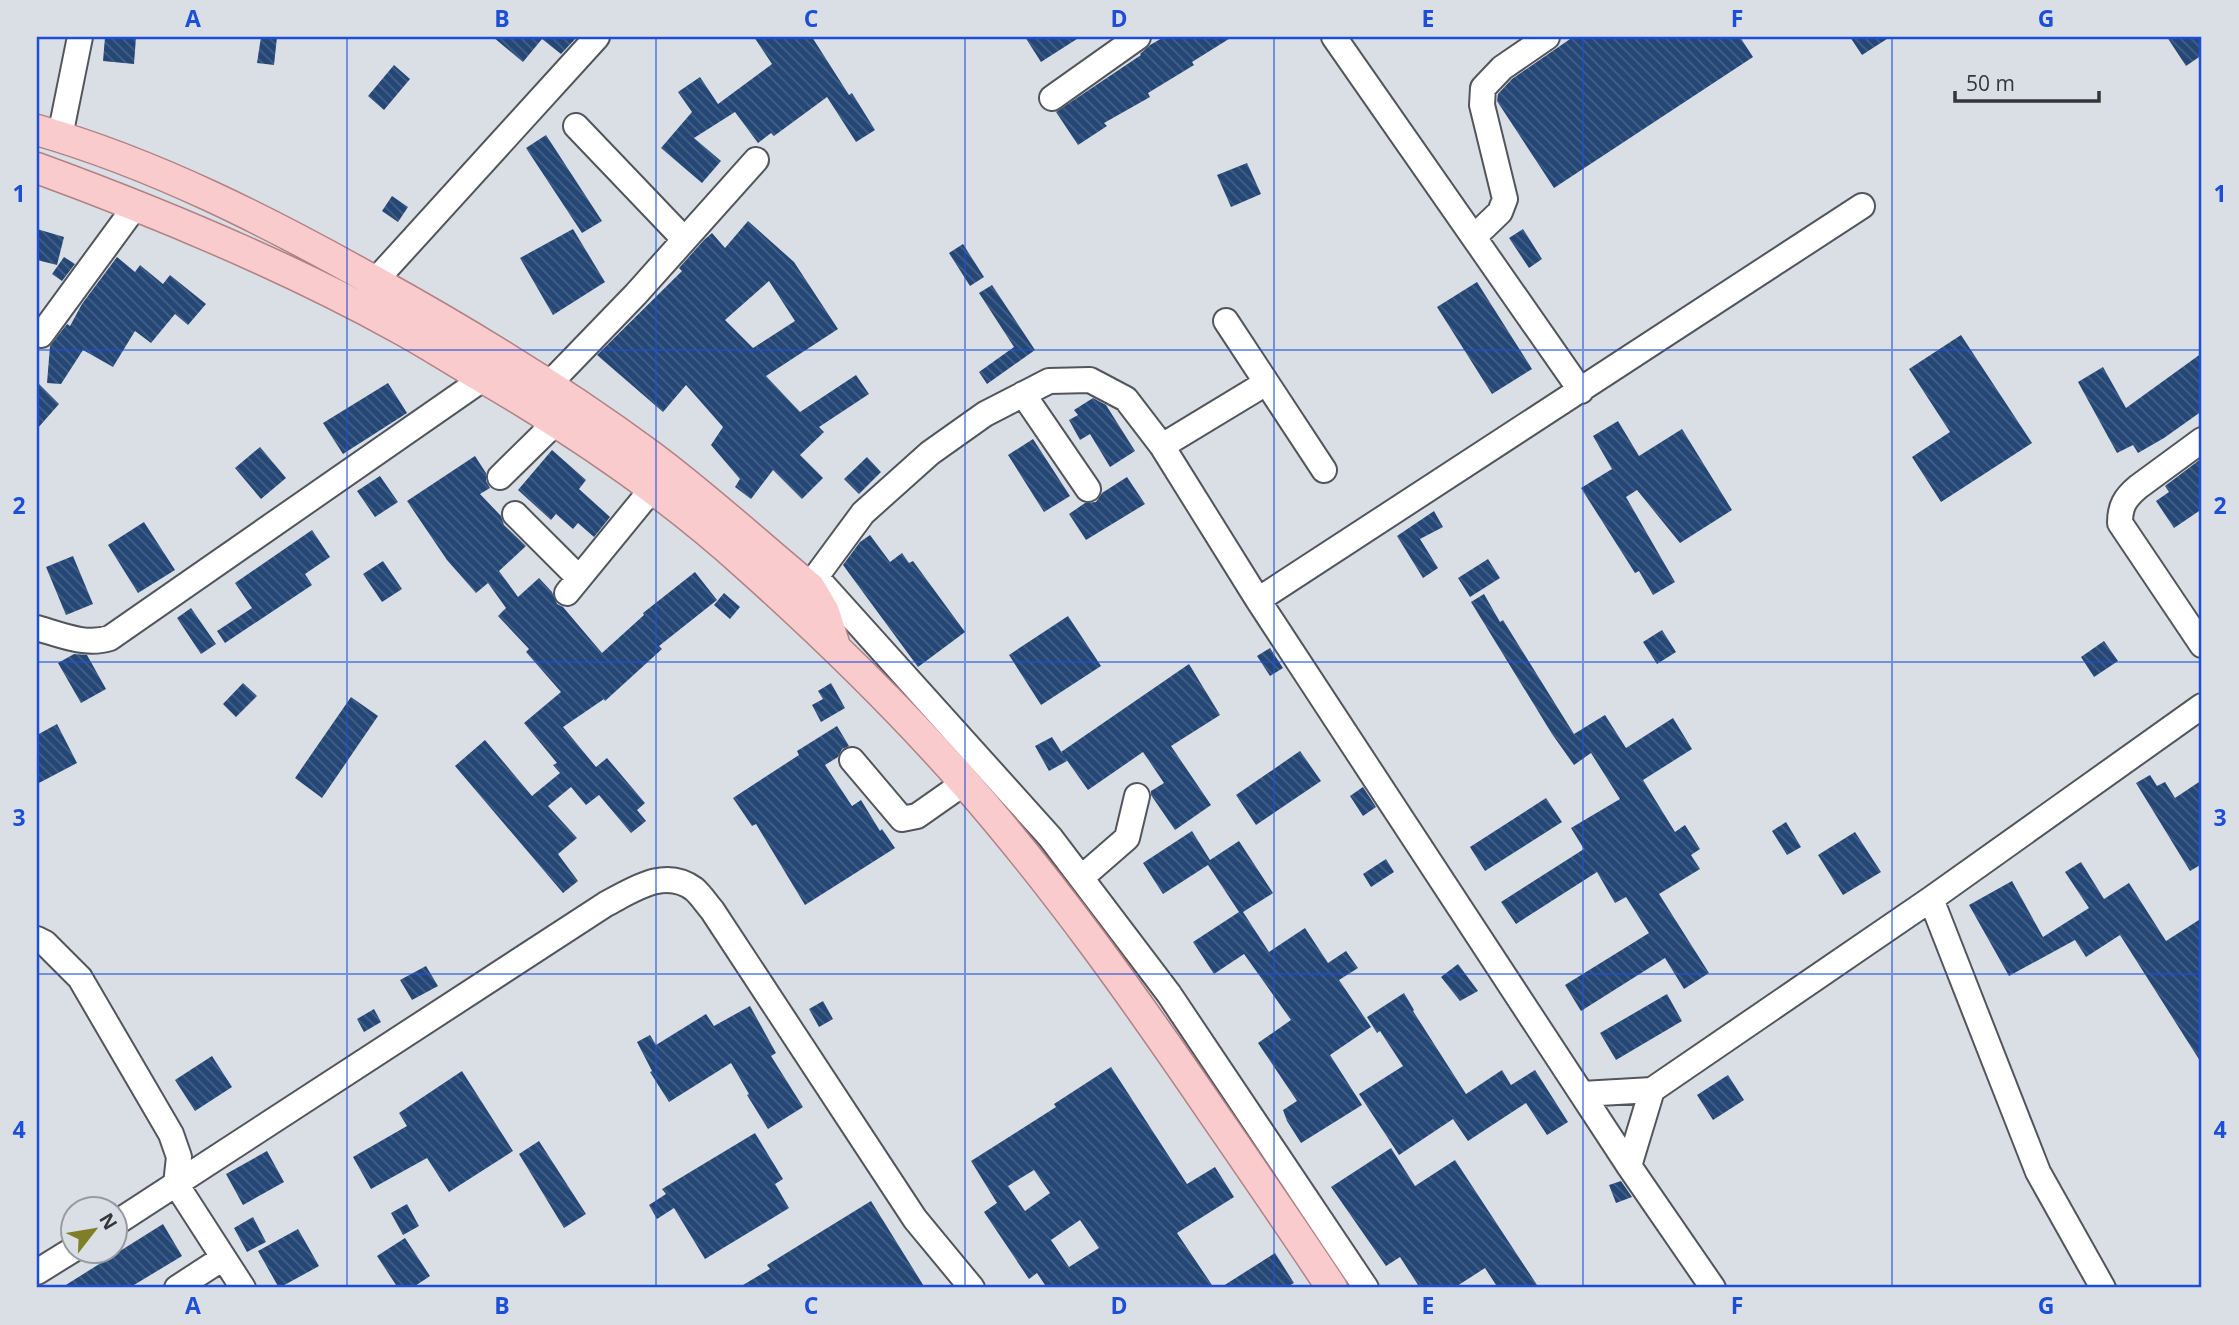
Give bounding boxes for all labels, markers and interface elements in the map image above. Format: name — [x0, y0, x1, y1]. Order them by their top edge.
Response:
text: A — [185, 2, 201, 34]
text: B — [494, 2, 510, 34]
text: C — [804, 2, 818, 34]
text: D — [1110, 2, 1128, 34]
text: E — [1422, 2, 1434, 34]
text: F — [1731, 2, 1743, 34]
text: G — [2038, 2, 2054, 34]
scale bar — [1955, 60, 2099, 104]
text: 50 m — [1966, 69, 2015, 97]
text: 1 — [12, 177, 26, 209]
text: 1 — [2213, 177, 2227, 209]
text: 2 — [12, 489, 26, 521]
text: 2 — [2213, 489, 2227, 521]
text: 3 — [12, 801, 26, 833]
text: 3 — [2213, 801, 2227, 833]
text: 4 — [12, 1113, 26, 1145]
text: 4 — [2213, 1113, 2227, 1145]
north arrow — [60, 1196, 130, 1266]
text: N — [93, 1208, 124, 1235]
text: A — [185, 1289, 201, 1321]
text: B — [494, 1289, 510, 1321]
text: C — [804, 1289, 818, 1321]
text: D — [1110, 1289, 1128, 1321]
text: E — [1422, 1289, 1434, 1321]
text: F — [1731, 1289, 1743, 1321]
text: G — [2038, 1289, 2054, 1321]

